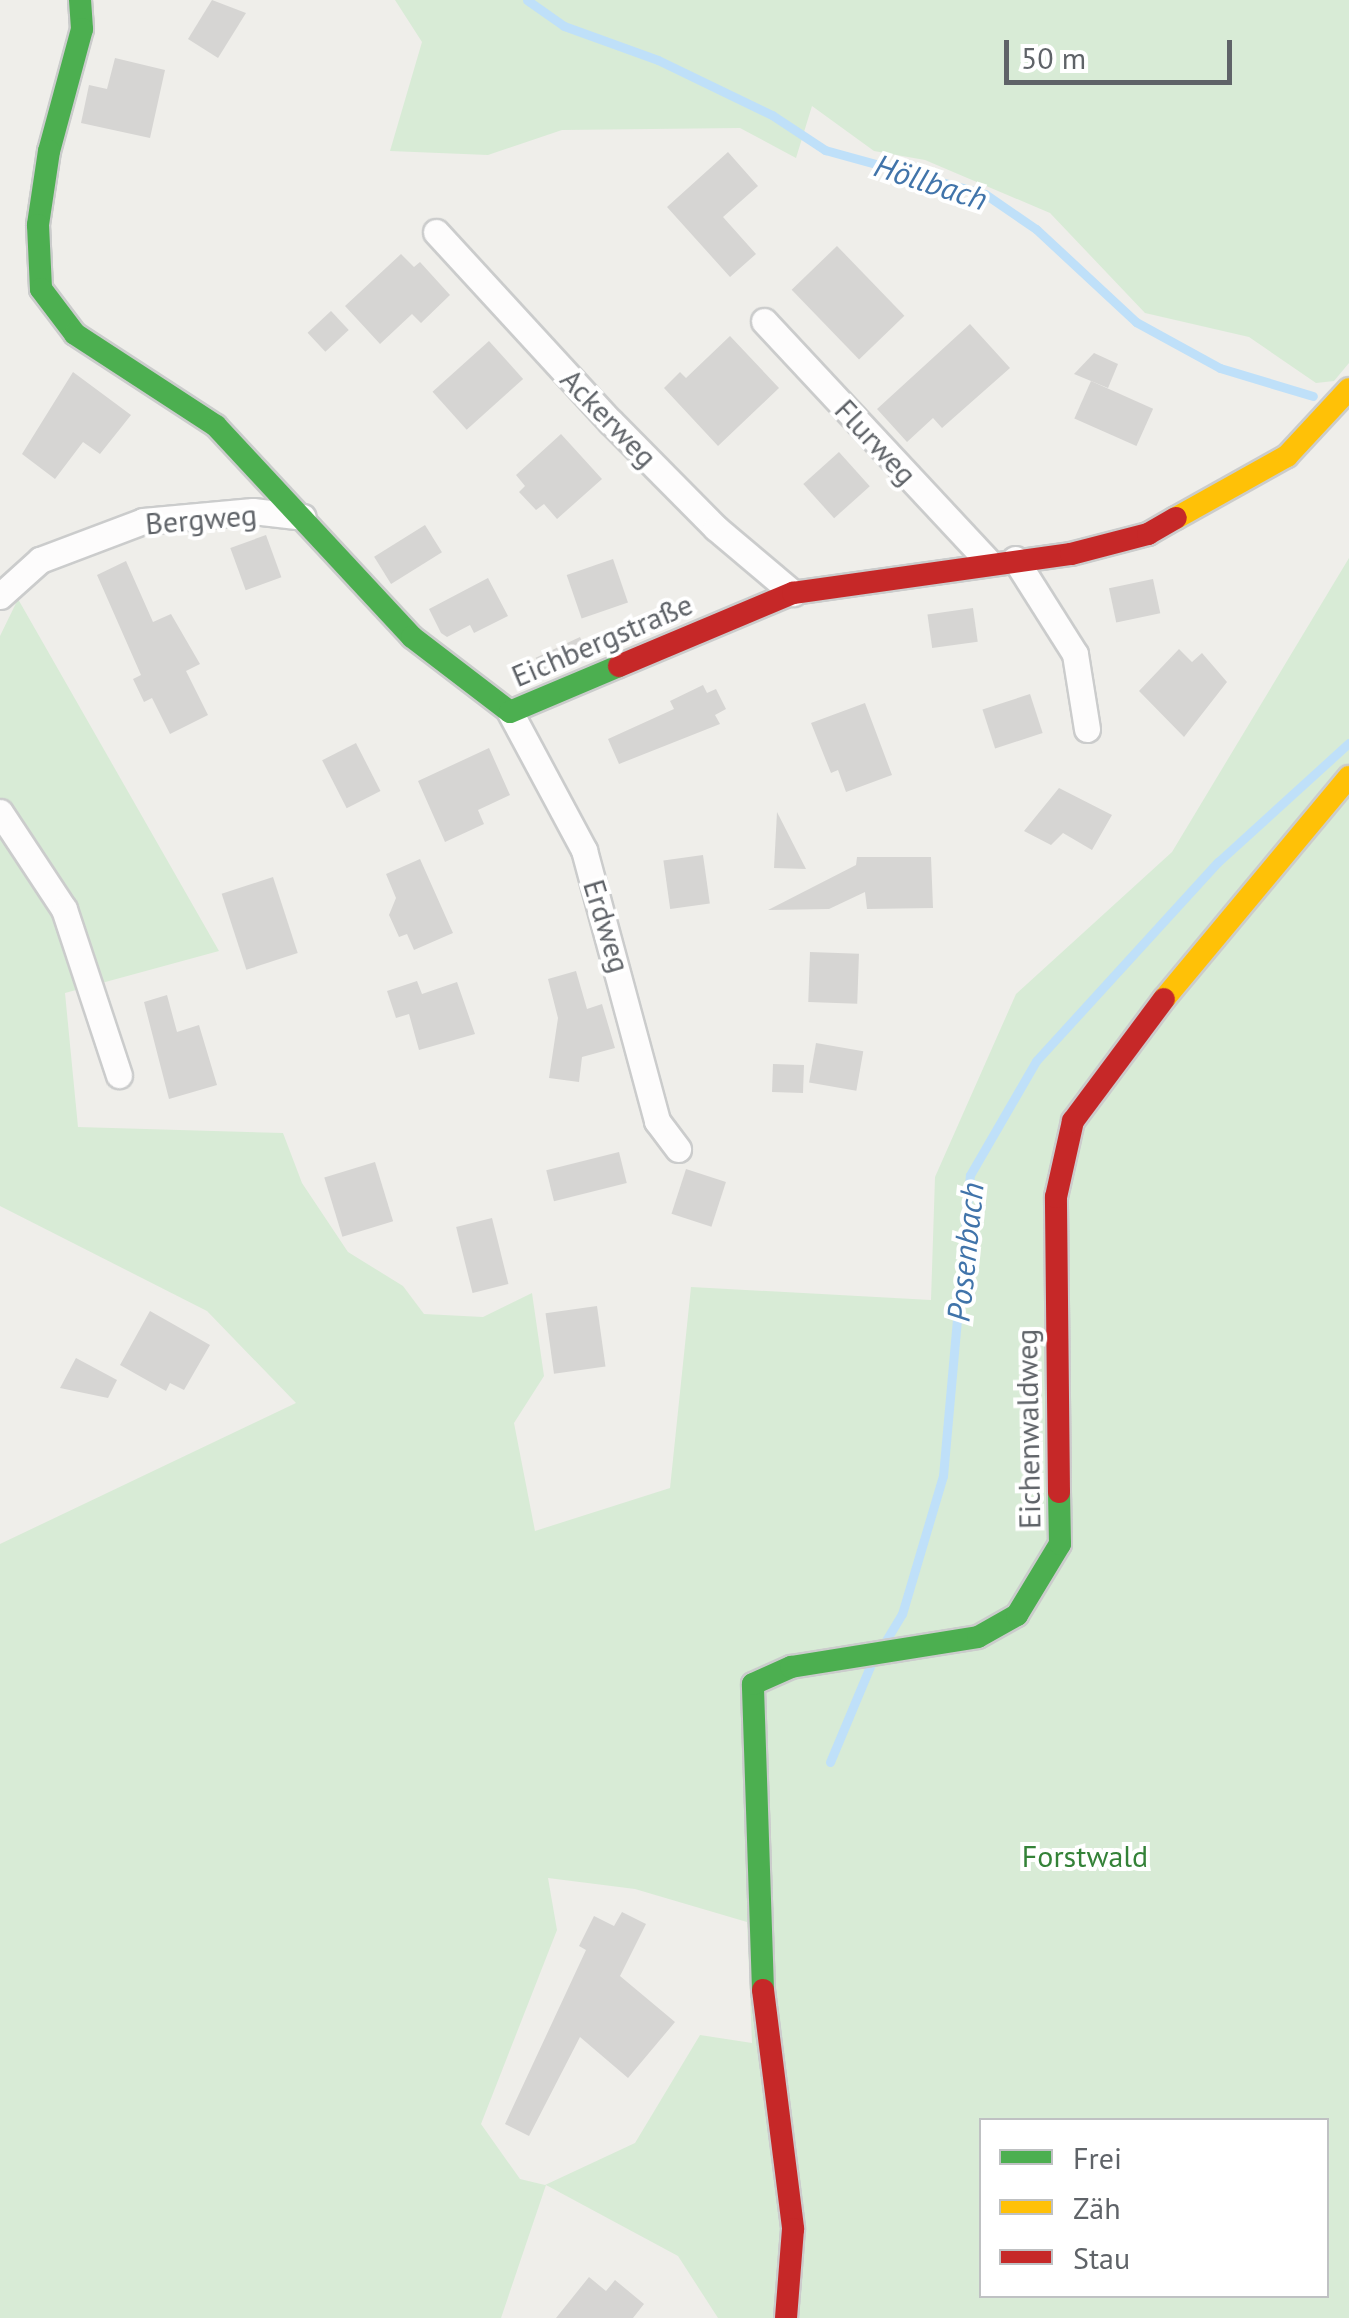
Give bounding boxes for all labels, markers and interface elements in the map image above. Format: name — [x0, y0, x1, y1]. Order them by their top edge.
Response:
scale bar — [1009, 20, 1236, 82]
text: 50 m — [1021, 38, 1086, 77]
water label: Höllbach — [870, 146, 992, 218]
street label: Ackerweg — [553, 361, 665, 475]
street label: Flurweg — [828, 392, 924, 492]
street label: Bergweg — [144, 496, 258, 542]
street label: Eichbergstraße — [506, 586, 698, 694]
street label: Erdweg — [576, 875, 638, 977]
water label: Posenbach — [939, 1180, 991, 1324]
street label: Eichenwaldweg — [1008, 1329, 1048, 1529]
park label: Forstwald — [1022, 1838, 1148, 1874]
legend — [979, 2118, 1329, 2298]
text: Frei — [1073, 2138, 1122, 2177]
text: Zäh — [1073, 2188, 1121, 2227]
text: Stau — [1073, 2238, 1130, 2277]

